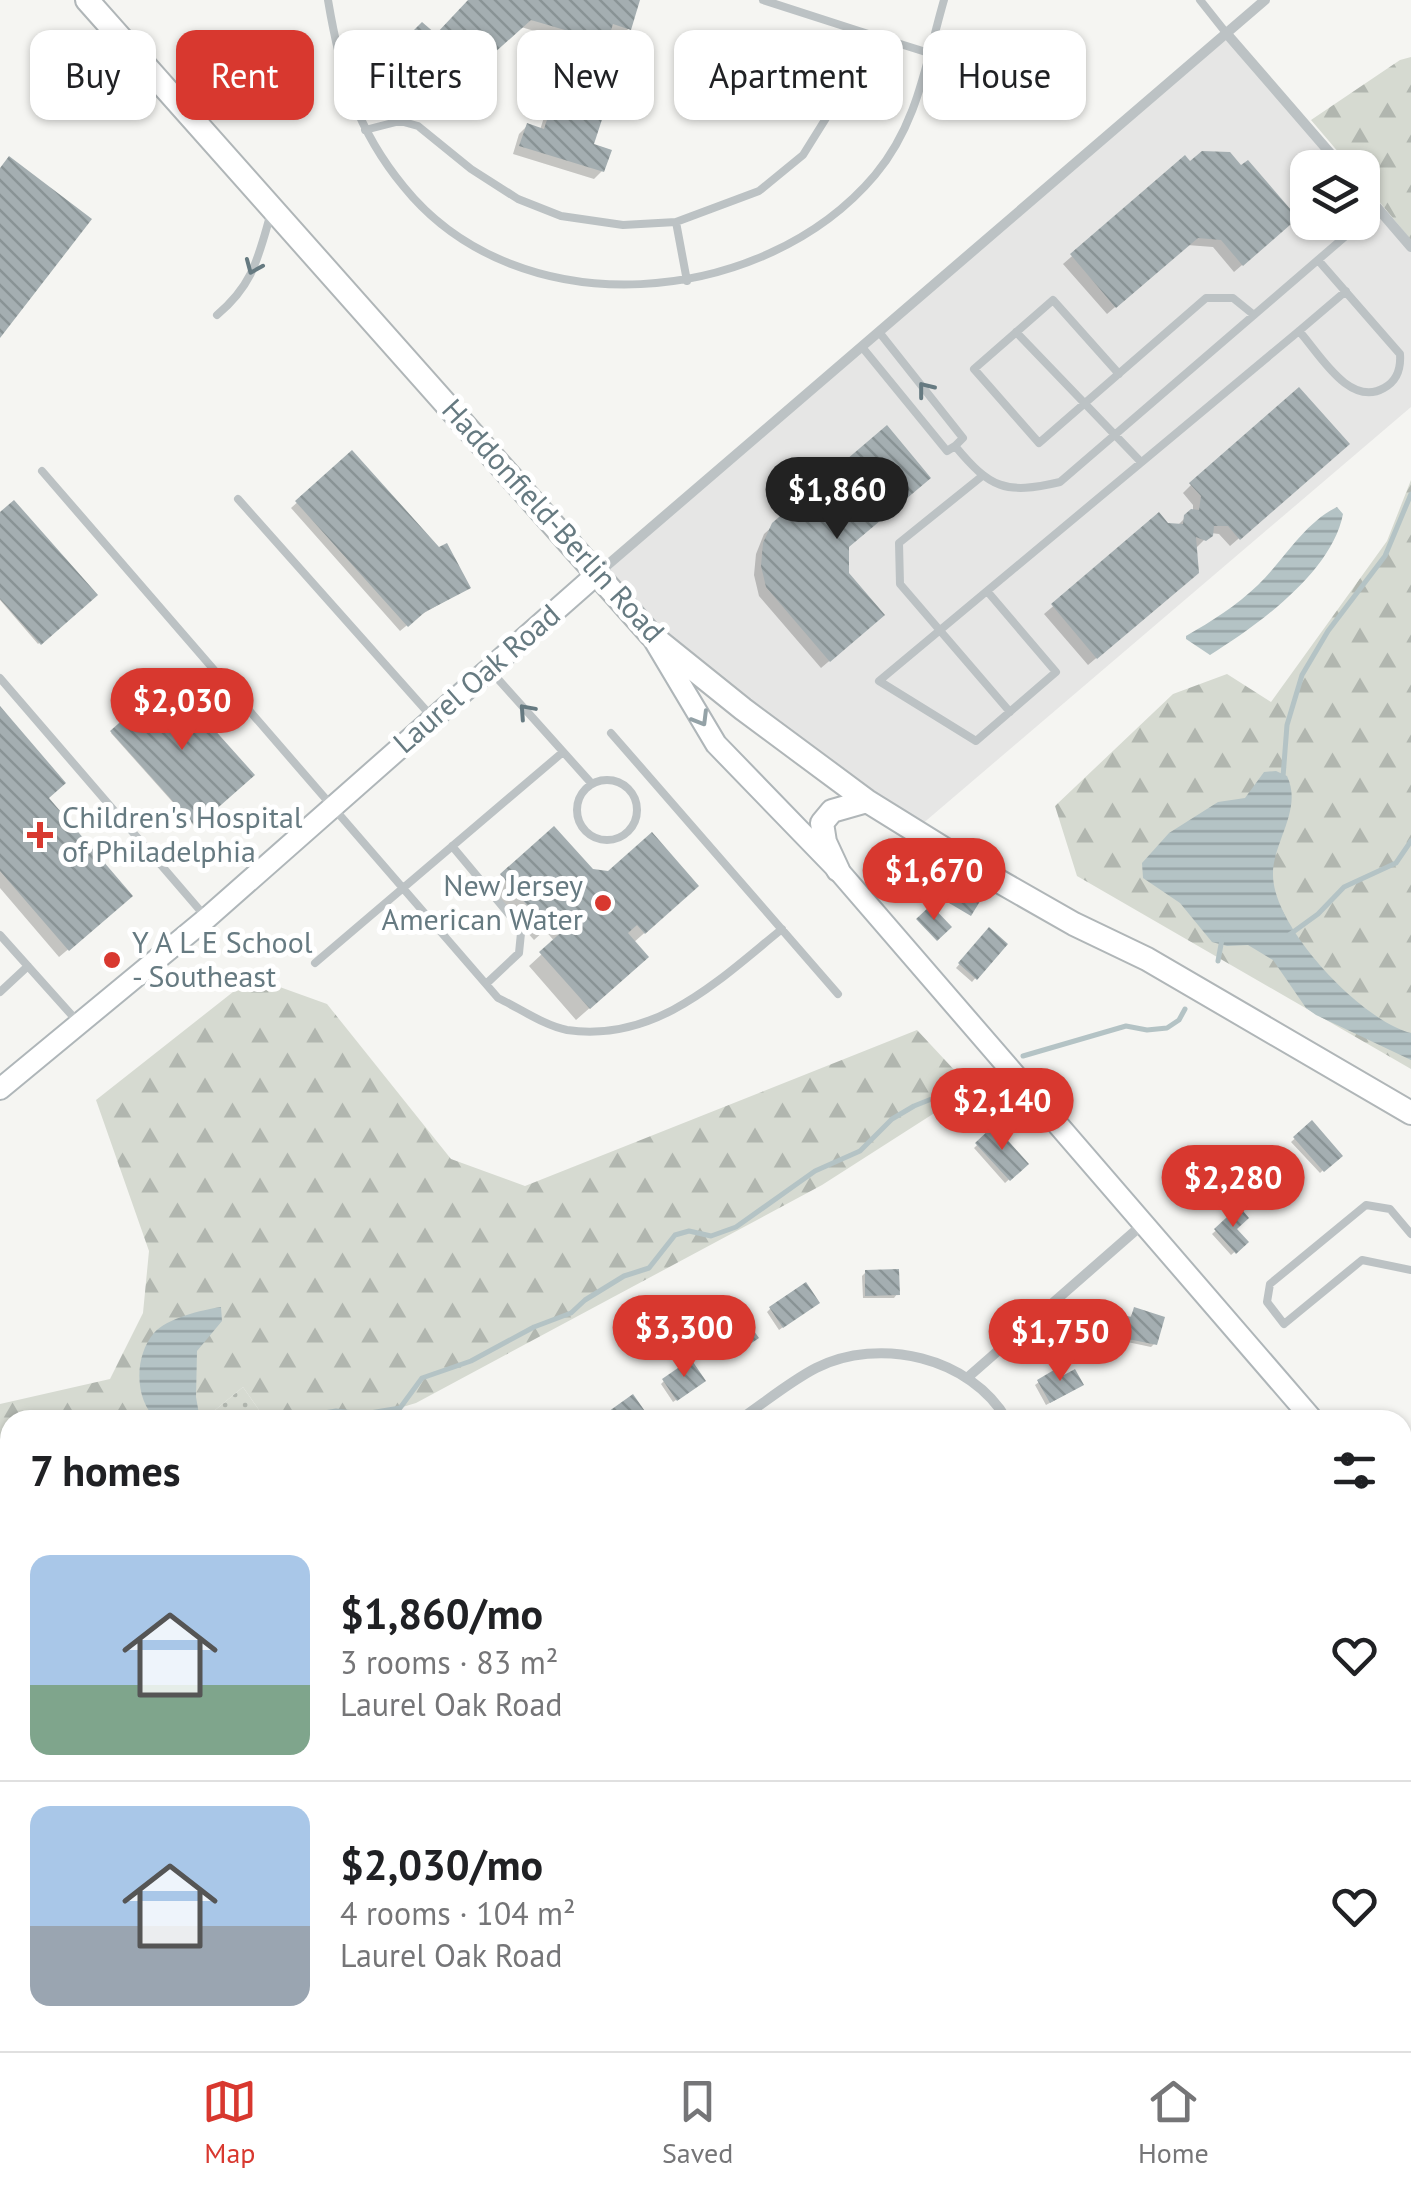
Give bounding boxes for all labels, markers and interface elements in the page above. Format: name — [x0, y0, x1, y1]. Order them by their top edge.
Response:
chip: Buy — [30, 30, 156, 120]
chip: Rent — [176, 30, 314, 120]
chip: Filters — [334, 30, 497, 120]
chip: New — [517, 30, 654, 120]
chip: Apartment — [674, 30, 903, 120]
chip: House — [923, 30, 1086, 120]
map controls — [1290, 150, 1380, 240]
button: layers — [1290, 150, 1380, 240]
one-way arrow — [245, 257, 265, 275]
one-way arrow — [919, 383, 937, 401]
street label: Haddonfield-Berlin Road — [434, 390, 674, 650]
pin: $1,860 — [756, 457, 918, 542]
text: $1,860 — [788, 468, 886, 510]
street label: Laurel Oak Road — [385, 595, 568, 761]
pin: $2,030 — [101, 668, 263, 753]
text: $2,030 — [133, 679, 231, 721]
one-way arrow — [520, 704, 538, 722]
one-way arrow — [689, 708, 708, 726]
place label: Children's Hospital of Philadelphia — [62, 797, 303, 870]
marker: Children's Hospital of Philadelphia — [27, 822, 53, 848]
pin: $1,670 — [853, 838, 1015, 923]
text: $1,670 — [885, 849, 983, 891]
place label: New Jersey American Water — [382, 865, 583, 938]
marker: New Jersey American Water — [592, 892, 614, 914]
place label: Y A L E School - Southeast — [132, 922, 313, 995]
marker: Y A L E School - Southeast — [101, 949, 123, 971]
pin: $2,140 — [921, 1068, 1083, 1153]
text: $2,140 — [953, 1079, 1051, 1121]
pin: $2,280 — [1152, 1145, 1314, 1230]
text: $2,280 — [1184, 1156, 1282, 1198]
pin: $3,300 — [603, 1295, 765, 1380]
pin: $1,750 — [979, 1299, 1141, 1384]
text: $3,300 — [635, 1306, 733, 1348]
text: $1,750 — [1011, 1310, 1109, 1352]
text: 7 homes — [30, 1443, 181, 1498]
icon: filters — [1327, 1443, 1382, 1498]
text: $1,860/mo — [340, 1586, 543, 1641]
icon: home — [110, 1595, 230, 1715]
icon: heart — [1327, 1628, 1382, 1683]
text: 3 rooms · 83 m² — [340, 1641, 558, 1683]
text: Laurel Oak Road — [340, 1683, 562, 1725]
text: $2,030/mo — [340, 1837, 543, 1892]
icon: home — [110, 1846, 230, 1966]
icon: heart — [1327, 1879, 1382, 1934]
text: 4 rooms · 104 m² — [340, 1892, 576, 1934]
text: Laurel Oak Road — [340, 1934, 562, 1976]
tab: Map — [202, 2074, 257, 2171]
tab: Saved — [662, 2074, 733, 2171]
tab: Home — [1138, 2074, 1209, 2171]

